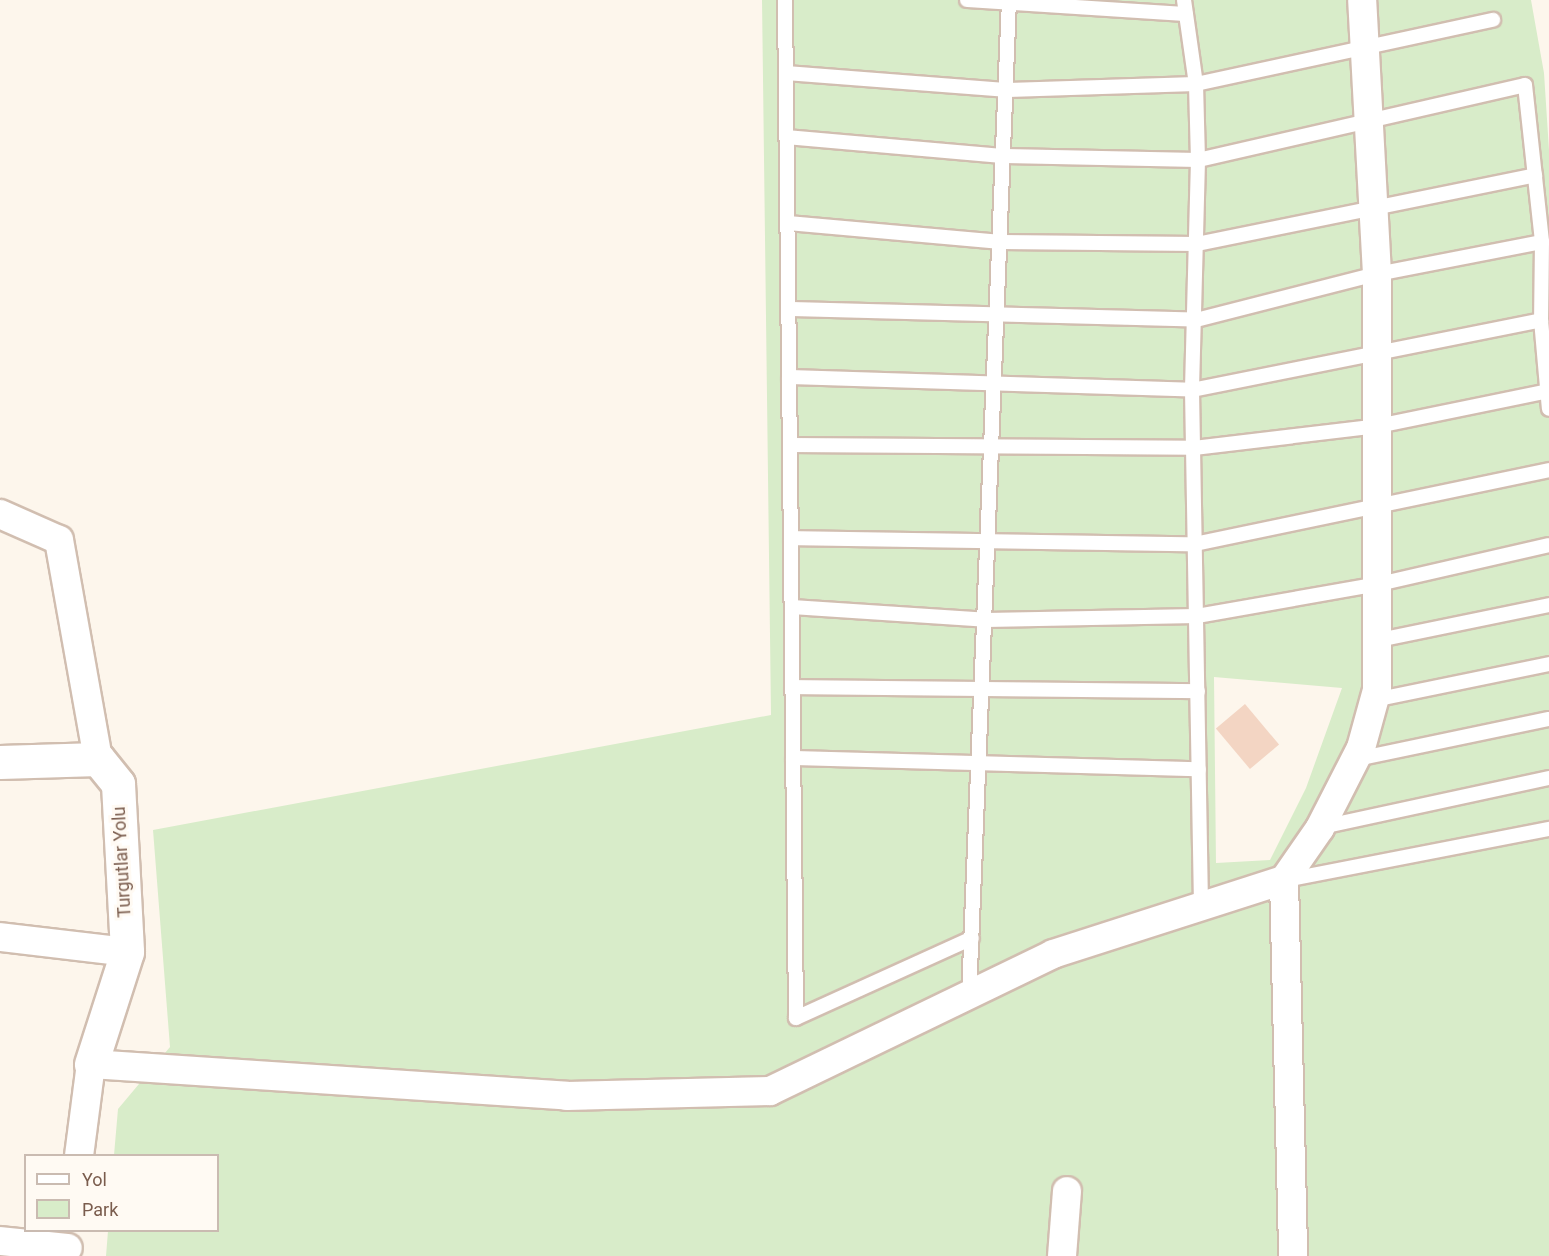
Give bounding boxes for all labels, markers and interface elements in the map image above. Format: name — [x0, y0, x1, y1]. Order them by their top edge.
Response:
street label: Turgutlar Yolu — [108, 806, 136, 918]
legend — [24, 1154, 219, 1232]
text: Yol — [82, 1169, 107, 1190]
text: Park — [82, 1199, 118, 1220]

